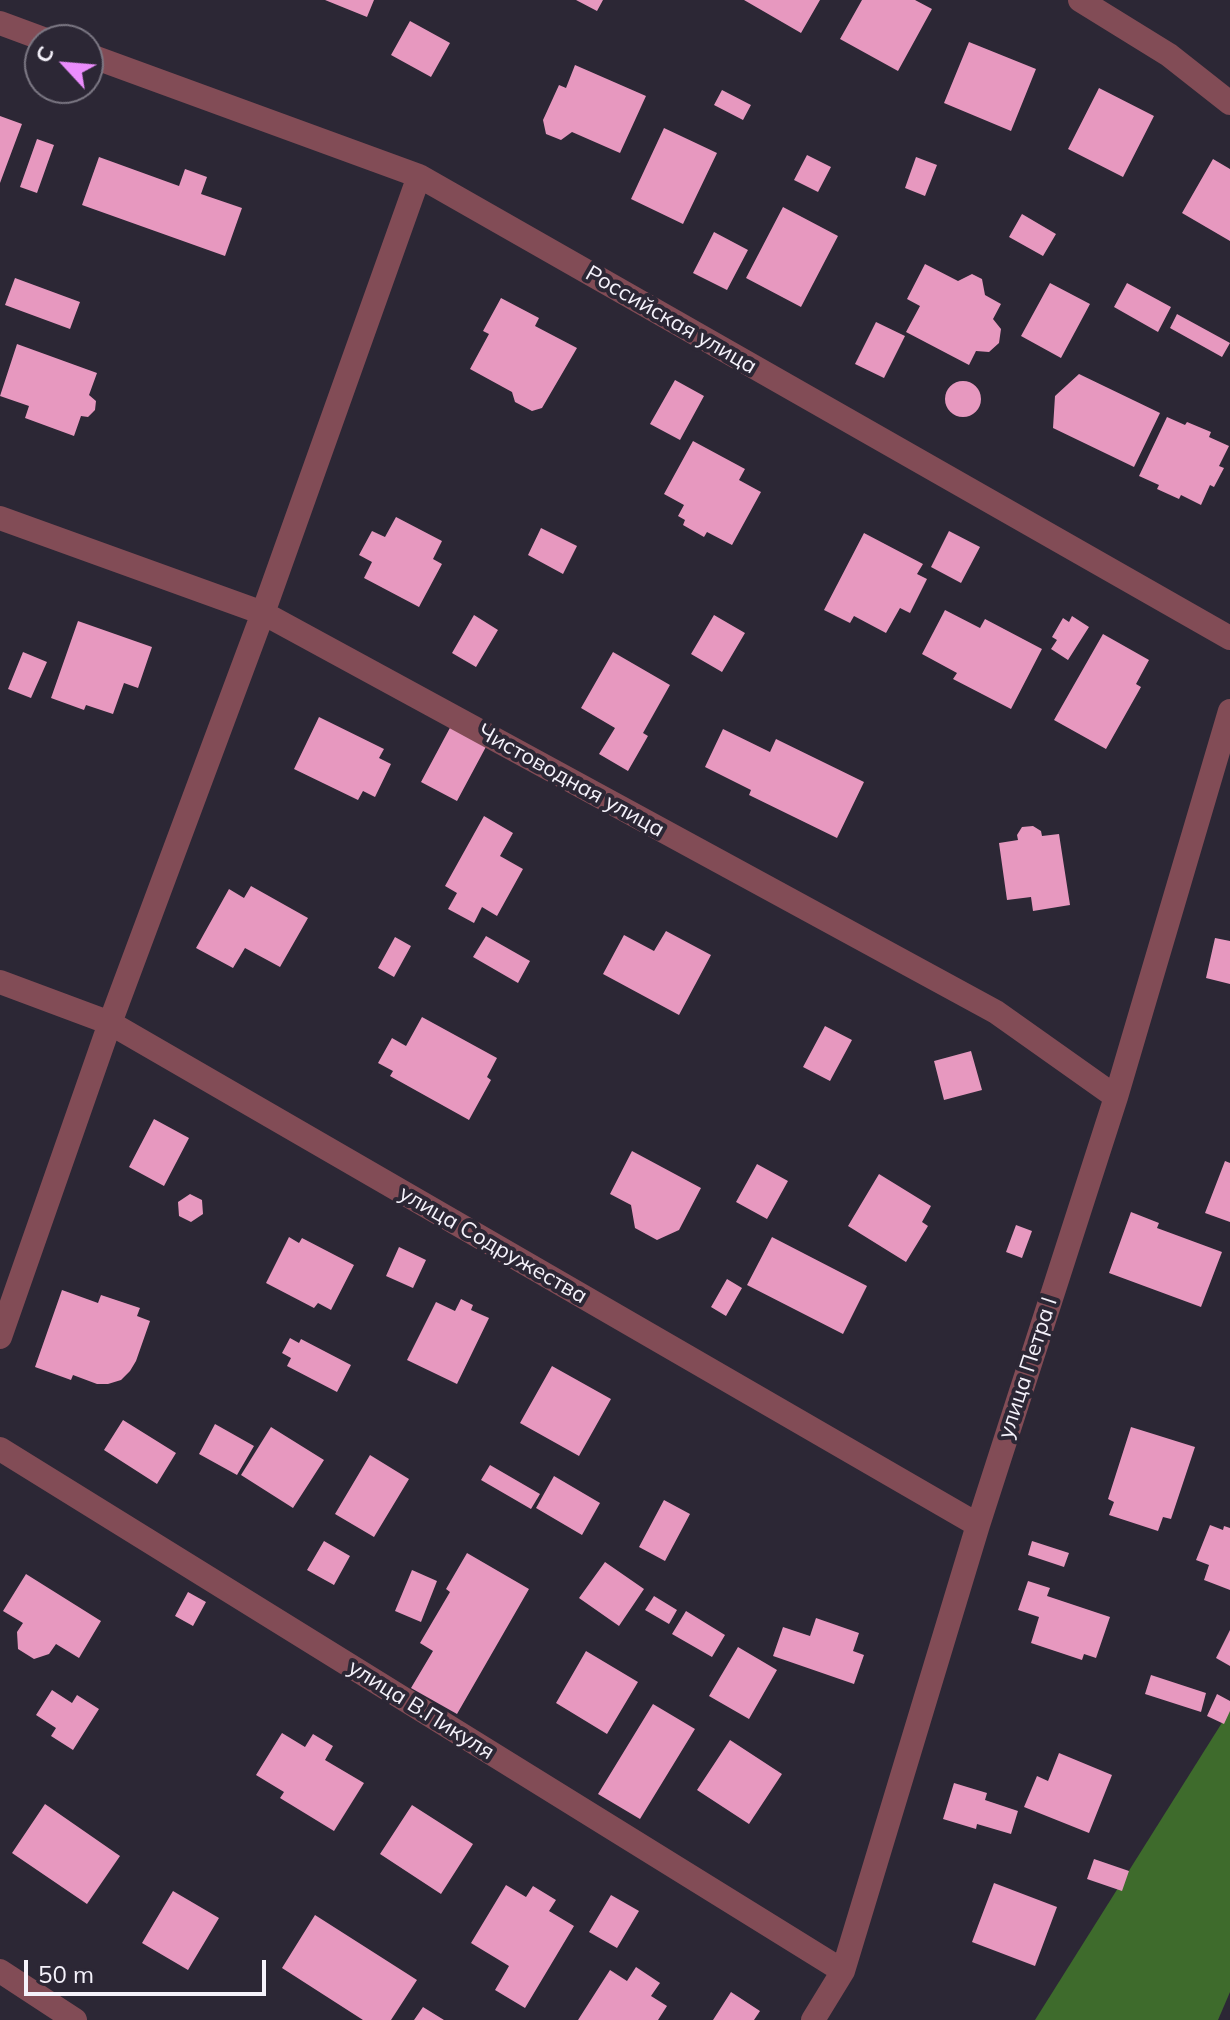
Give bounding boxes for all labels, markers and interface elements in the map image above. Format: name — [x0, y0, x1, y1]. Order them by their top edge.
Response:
north arrow — [24, 24, 104, 104]
text: С — [28, 41, 60, 67]
street label: Российская улица — [581, 260, 761, 380]
street label: Чистоводная улица — [473, 719, 669, 843]
street label: улица Содружества — [394, 1180, 592, 1310]
street label: улица Петра I — [993, 1294, 1063, 1442]
street label: улица В.Пикуля — [343, 1654, 499, 1766]
scale bar — [28, 1944, 270, 1994]
text: 50 m — [38, 1959, 94, 1989]

